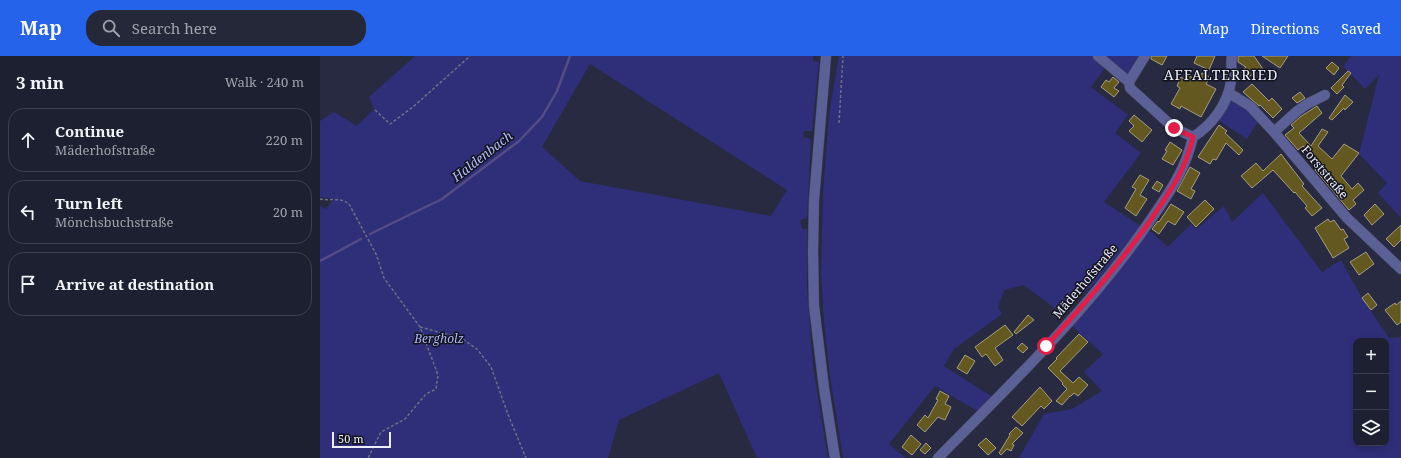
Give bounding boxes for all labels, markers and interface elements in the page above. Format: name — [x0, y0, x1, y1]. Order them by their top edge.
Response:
search box — [86, 10, 366, 46]
text: Map — [20, 15, 62, 41]
icon: search — [100, 17, 122, 39]
text: Search here — [132, 18, 217, 38]
text: Map — [1199, 19, 1229, 38]
text: Directions — [1251, 19, 1319, 38]
text: Saved — [1341, 19, 1381, 38]
district label: AFFALTERRIED — [1164, 65, 1278, 84]
text: 3 min — [16, 71, 64, 94]
text: Walk · 240 m — [225, 73, 304, 91]
route end — [1165, 119, 1183, 137]
text: Continue — [55, 121, 124, 141]
water label: Haldenbach — [447, 126, 516, 186]
icon: ahead — [17, 129, 39, 151]
text: 220 m — [266, 131, 303, 149]
text: Mäderhofstraße — [55, 141, 155, 159]
street label: Forststraße — [1298, 142, 1352, 202]
text: Turn left — [55, 193, 123, 213]
icon: left — [17, 201, 39, 223]
text: 20 m — [273, 203, 303, 221]
text: Mönchsbuchstraße — [55, 213, 173, 231]
street label: Mäderhofstraße — [1049, 240, 1121, 322]
icon: arrive — [17, 273, 39, 295]
text: Arrive at destination — [55, 274, 214, 294]
park label: Bergholz — [413, 330, 464, 347]
route start — [1037, 337, 1055, 355]
map controls — [1353, 338, 1389, 446]
button: + — [1353, 338, 1389, 374]
button: − — [1353, 374, 1389, 410]
button: layers — [1353, 410, 1389, 446]
scale bar — [332, 430, 391, 449]
text: 50 m — [338, 431, 364, 446]

